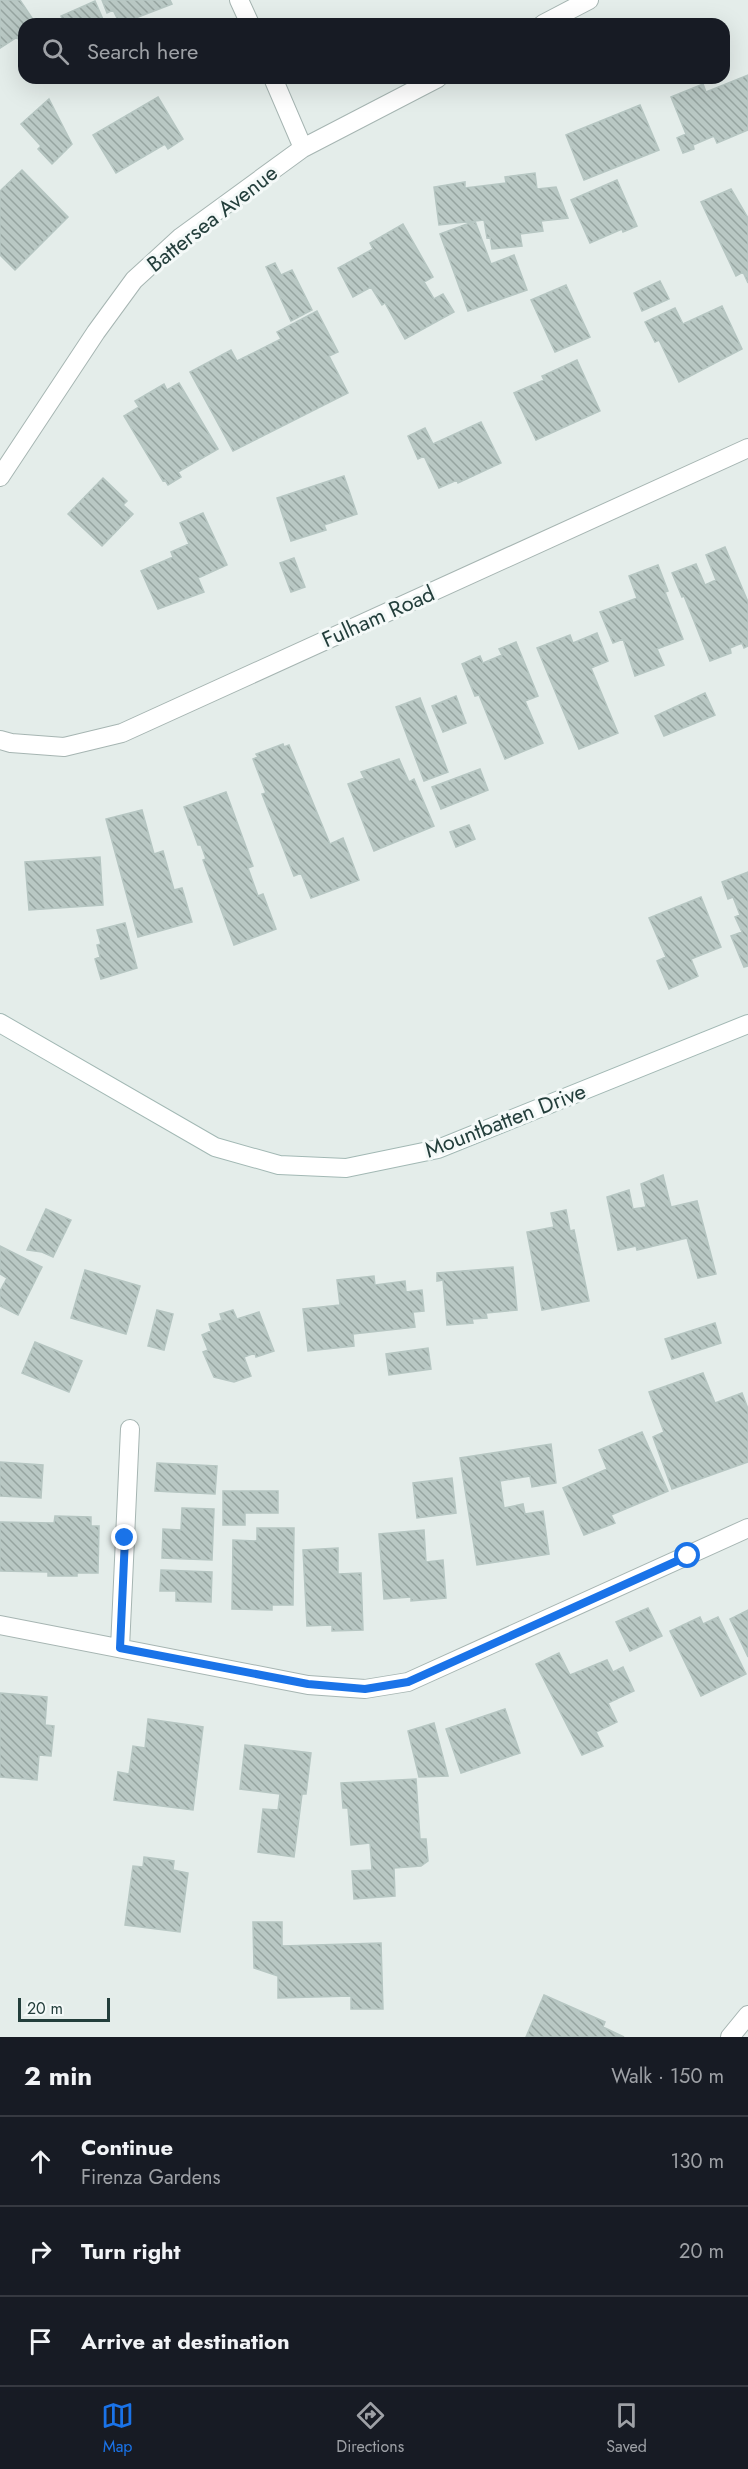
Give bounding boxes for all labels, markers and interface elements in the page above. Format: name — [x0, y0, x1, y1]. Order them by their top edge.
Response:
search box — [18, 18, 730, 84]
icon: search — [39, 35, 72, 68]
text: Search here — [87, 35, 198, 67]
street label: Battersea Avenue — [140, 157, 284, 279]
street label: Fulham Road — [316, 577, 440, 655]
street label: Mountbatten Drive — [420, 1075, 590, 1165]
route end — [111, 1524, 137, 1550]
route start — [674, 1542, 700, 1568]
scale bar — [18, 1995, 110, 2022]
text: 20 m — [27, 1997, 63, 2020]
text: 2 min — [24, 2057, 92, 2095]
text: Walk · 150 m — [611, 2062, 724, 2091]
text: Continue — [81, 2131, 173, 2163]
icon: ahead — [24, 2145, 57, 2178]
text: 130 m — [670, 2147, 724, 2176]
text: Firenza Gardens — [81, 2163, 221, 2192]
icon: right — [24, 2235, 57, 2268]
text: Turn right — [81, 2235, 181, 2267]
text: 20 m — [679, 2237, 724, 2266]
icon: arrive — [24, 2325, 57, 2358]
text: Arrive at destination — [81, 2325, 290, 2357]
tab: Map — [101, 2399, 134, 2458]
tab: Directions — [336, 2399, 404, 2458]
tab: Saved — [606, 2399, 647, 2458]

